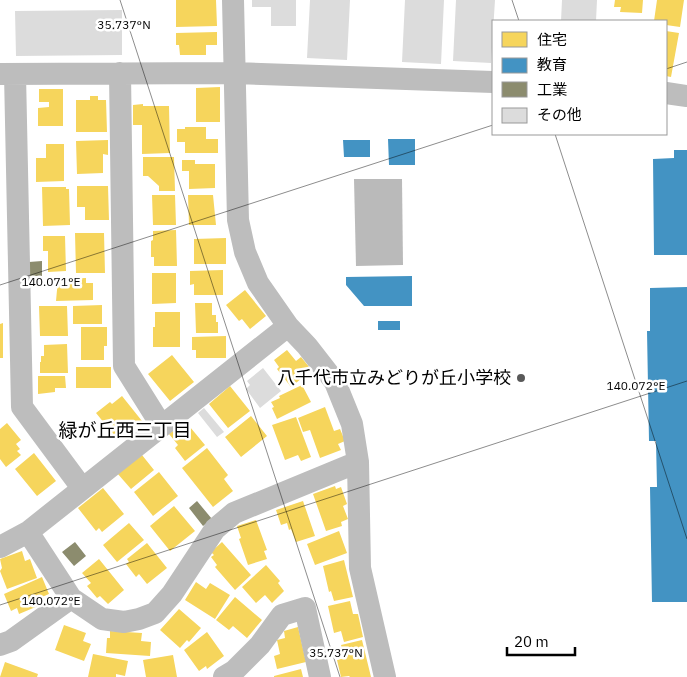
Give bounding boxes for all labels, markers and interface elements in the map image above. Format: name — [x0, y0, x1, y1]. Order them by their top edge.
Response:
text: 35.737°N — [97, 17, 151, 32]
legend — [492, 20, 667, 135]
text: 住宅 — [537, 30, 567, 49]
text: 教育 — [537, 55, 567, 74]
text: 工業 — [537, 80, 567, 99]
text: その他 — [537, 105, 582, 124]
text: 140.071°E — [21, 274, 81, 289]
place label: 八千代市立みどりが丘小学校 — [277, 366, 511, 389]
marker: 八千代市立みどりが丘小学校 — [515, 372, 527, 384]
text: 140.072°E — [606, 378, 666, 393]
district label: 緑が丘西三丁目 — [58, 418, 192, 442]
text: 140.072°E — [21, 593, 81, 608]
scale bar — [507, 624, 574, 656]
text: 20 m — [514, 632, 549, 651]
text: 35.737°N — [309, 645, 363, 660]

